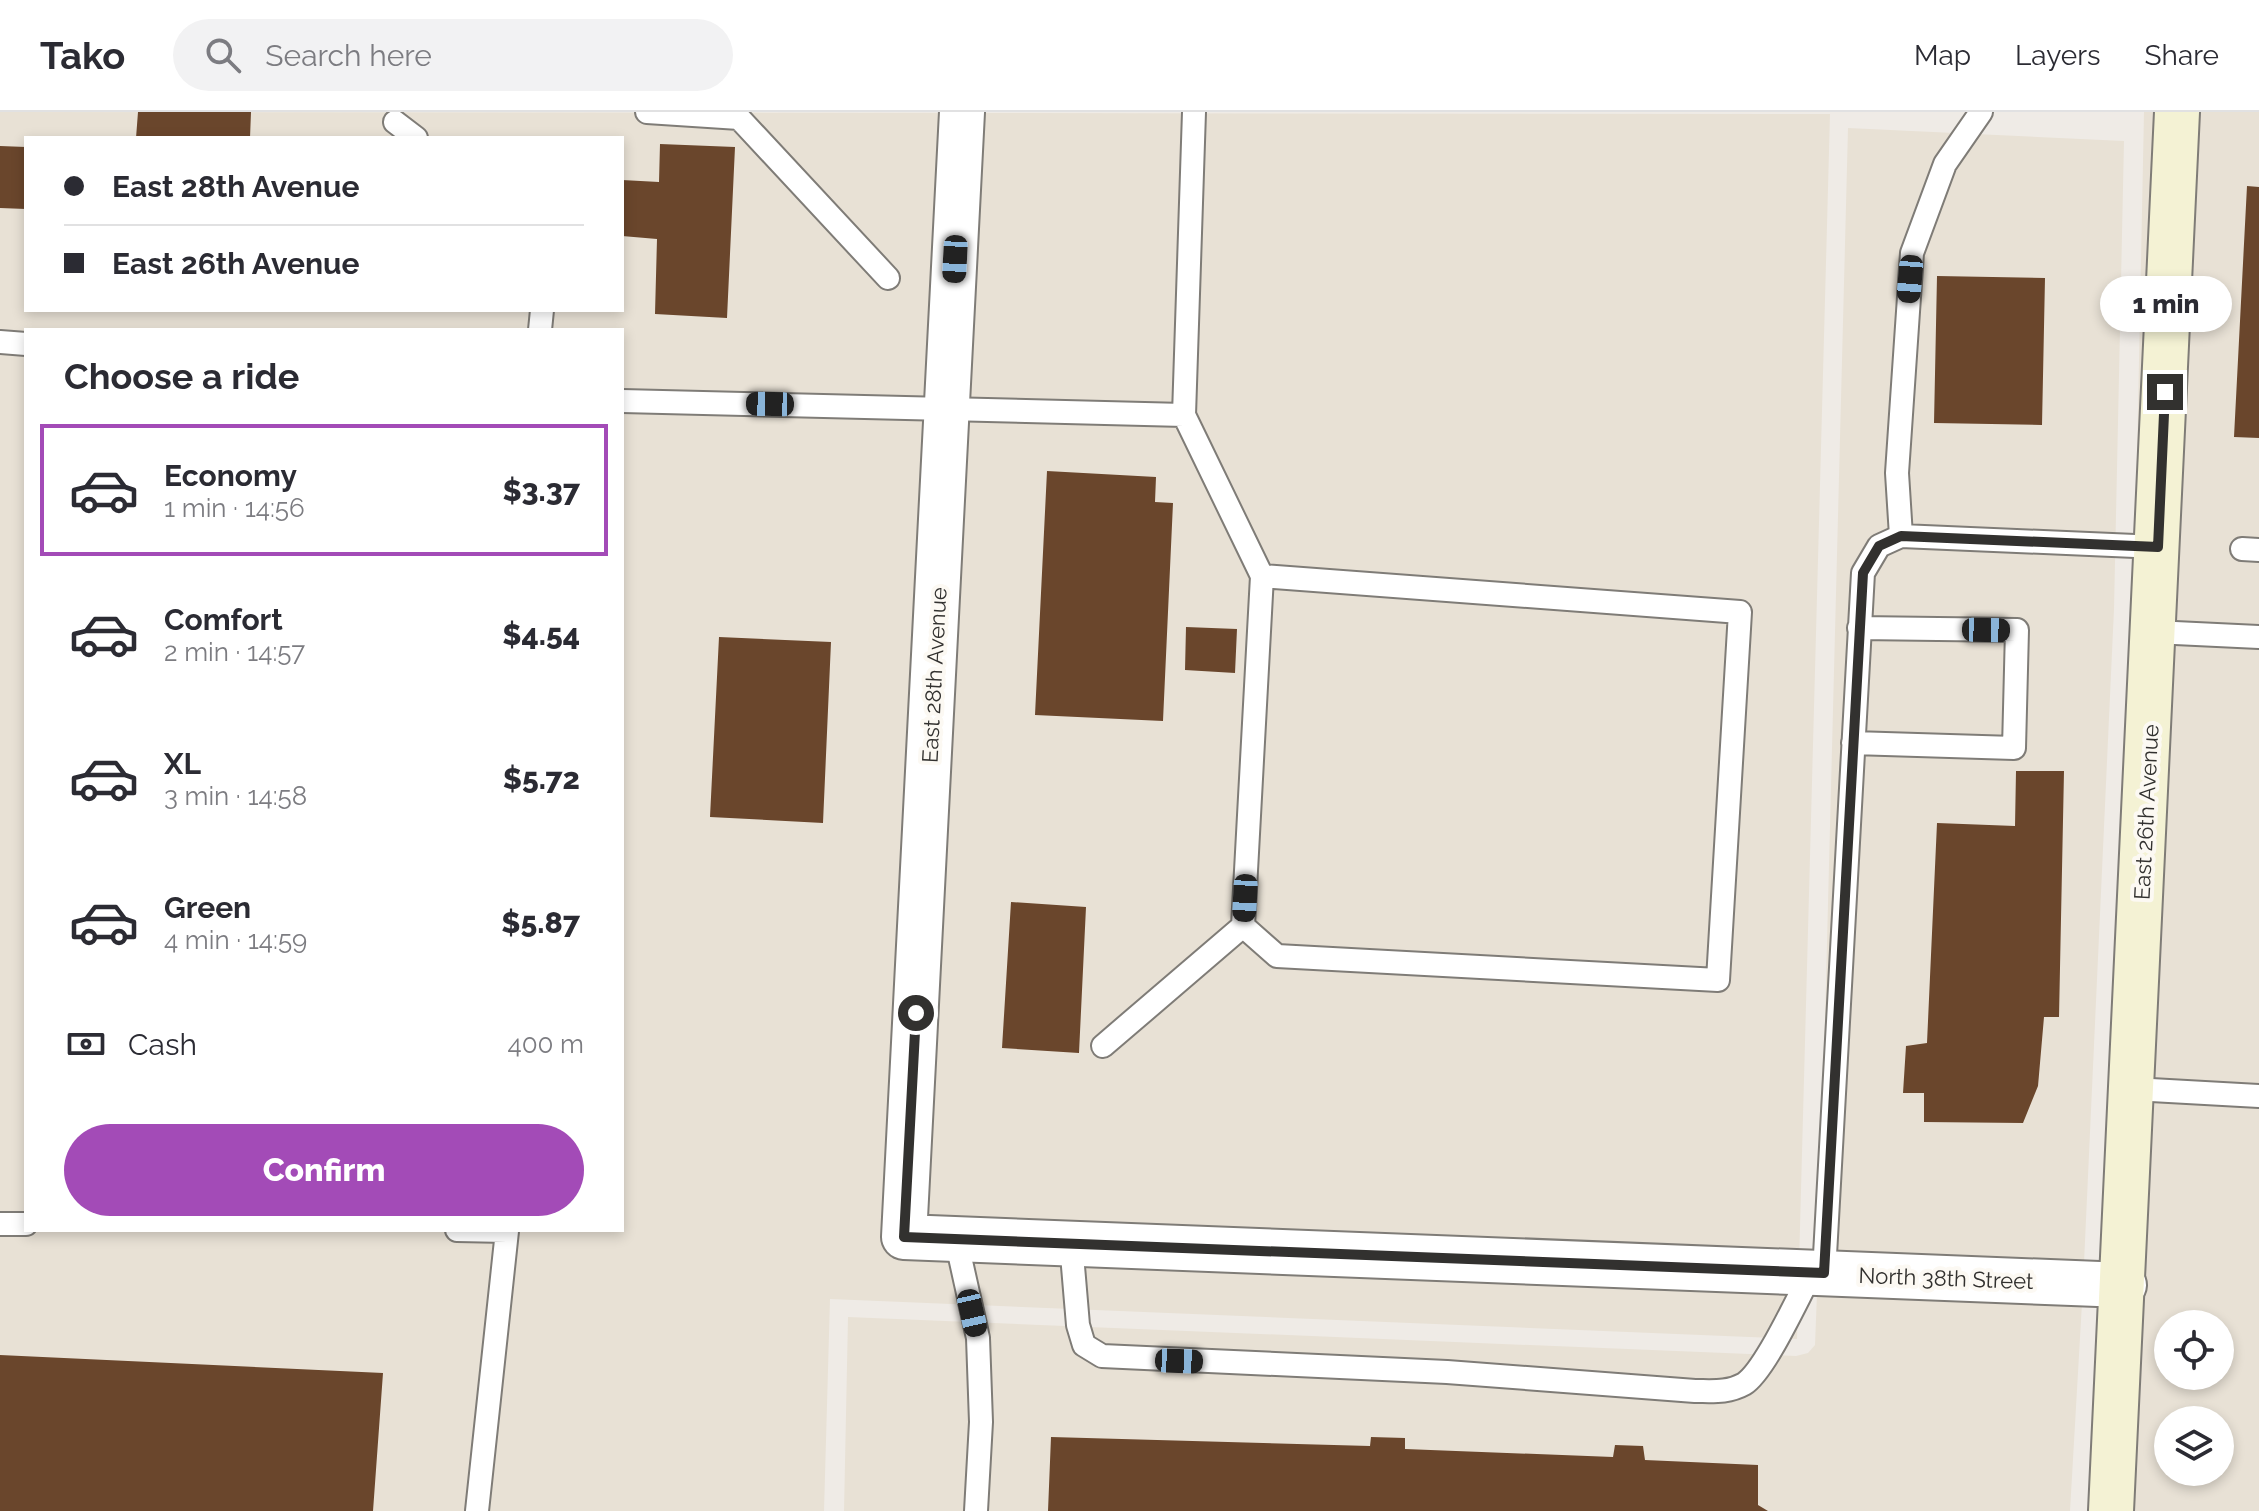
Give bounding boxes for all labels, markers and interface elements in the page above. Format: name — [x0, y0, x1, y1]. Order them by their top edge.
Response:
search box — [173, 19, 733, 91]
text: Tako — [40, 33, 125, 78]
icon: search — [201, 33, 245, 77]
text: Search here — [265, 38, 432, 73]
text: Map — [1914, 39, 1971, 72]
text: Layers — [2015, 39, 2101, 72]
text: Share — [2145, 39, 2219, 72]
text: East 28th Avenue — [112, 169, 359, 204]
car — [942, 234, 968, 284]
text: East 26th Avenue — [112, 246, 360, 281]
car — [1896, 254, 1924, 304]
callout: 1 min — [2099, 276, 2231, 332]
text: 1 min — [2133, 289, 2199, 319]
text: Choose a ride — [64, 355, 299, 397]
route end — [2147, 374, 2183, 410]
car — [746, 392, 794, 416]
icon: car — [68, 454, 140, 526]
text: Economy — [164, 458, 297, 493]
text: $3.37 — [502, 473, 580, 508]
text: 1 min · 14:56 — [164, 493, 305, 523]
street label: East 28th Avenue — [916, 586, 952, 763]
icon: car — [68, 598, 140, 670]
text: Comfort — [164, 602, 283, 637]
text: $4.54 — [502, 617, 580, 652]
car — [1962, 618, 2010, 642]
text: 2 min · 14:57 — [164, 637, 305, 667]
street label: East 26th Avenue — [2128, 723, 2164, 901]
icon: car — [68, 742, 140, 814]
text: XL — [164, 746, 201, 781]
text: $5.72 — [503, 761, 580, 796]
text: 3 min · 14:58 — [164, 781, 307, 811]
car — [1232, 873, 1258, 923]
icon: car — [68, 886, 140, 958]
text: Green — [164, 890, 251, 925]
text: $5.87 — [501, 905, 580, 940]
text: 4 min · 14:59 — [164, 925, 307, 955]
route start — [898, 995, 934, 1031]
icon: cash — [64, 1022, 108, 1066]
text: Cash — [128, 1027, 197, 1062]
text: 400 m — [507, 1029, 584, 1059]
button: Confirm — [64, 1124, 584, 1216]
street label: North 38th Street — [1858, 1262, 2035, 1294]
car — [955, 1287, 989, 1339]
map controls — [2154, 1310, 2234, 1486]
button: locate — [2154, 1310, 2234, 1390]
car — [1155, 1348, 1203, 1374]
button: layers — [2154, 1406, 2234, 1486]

